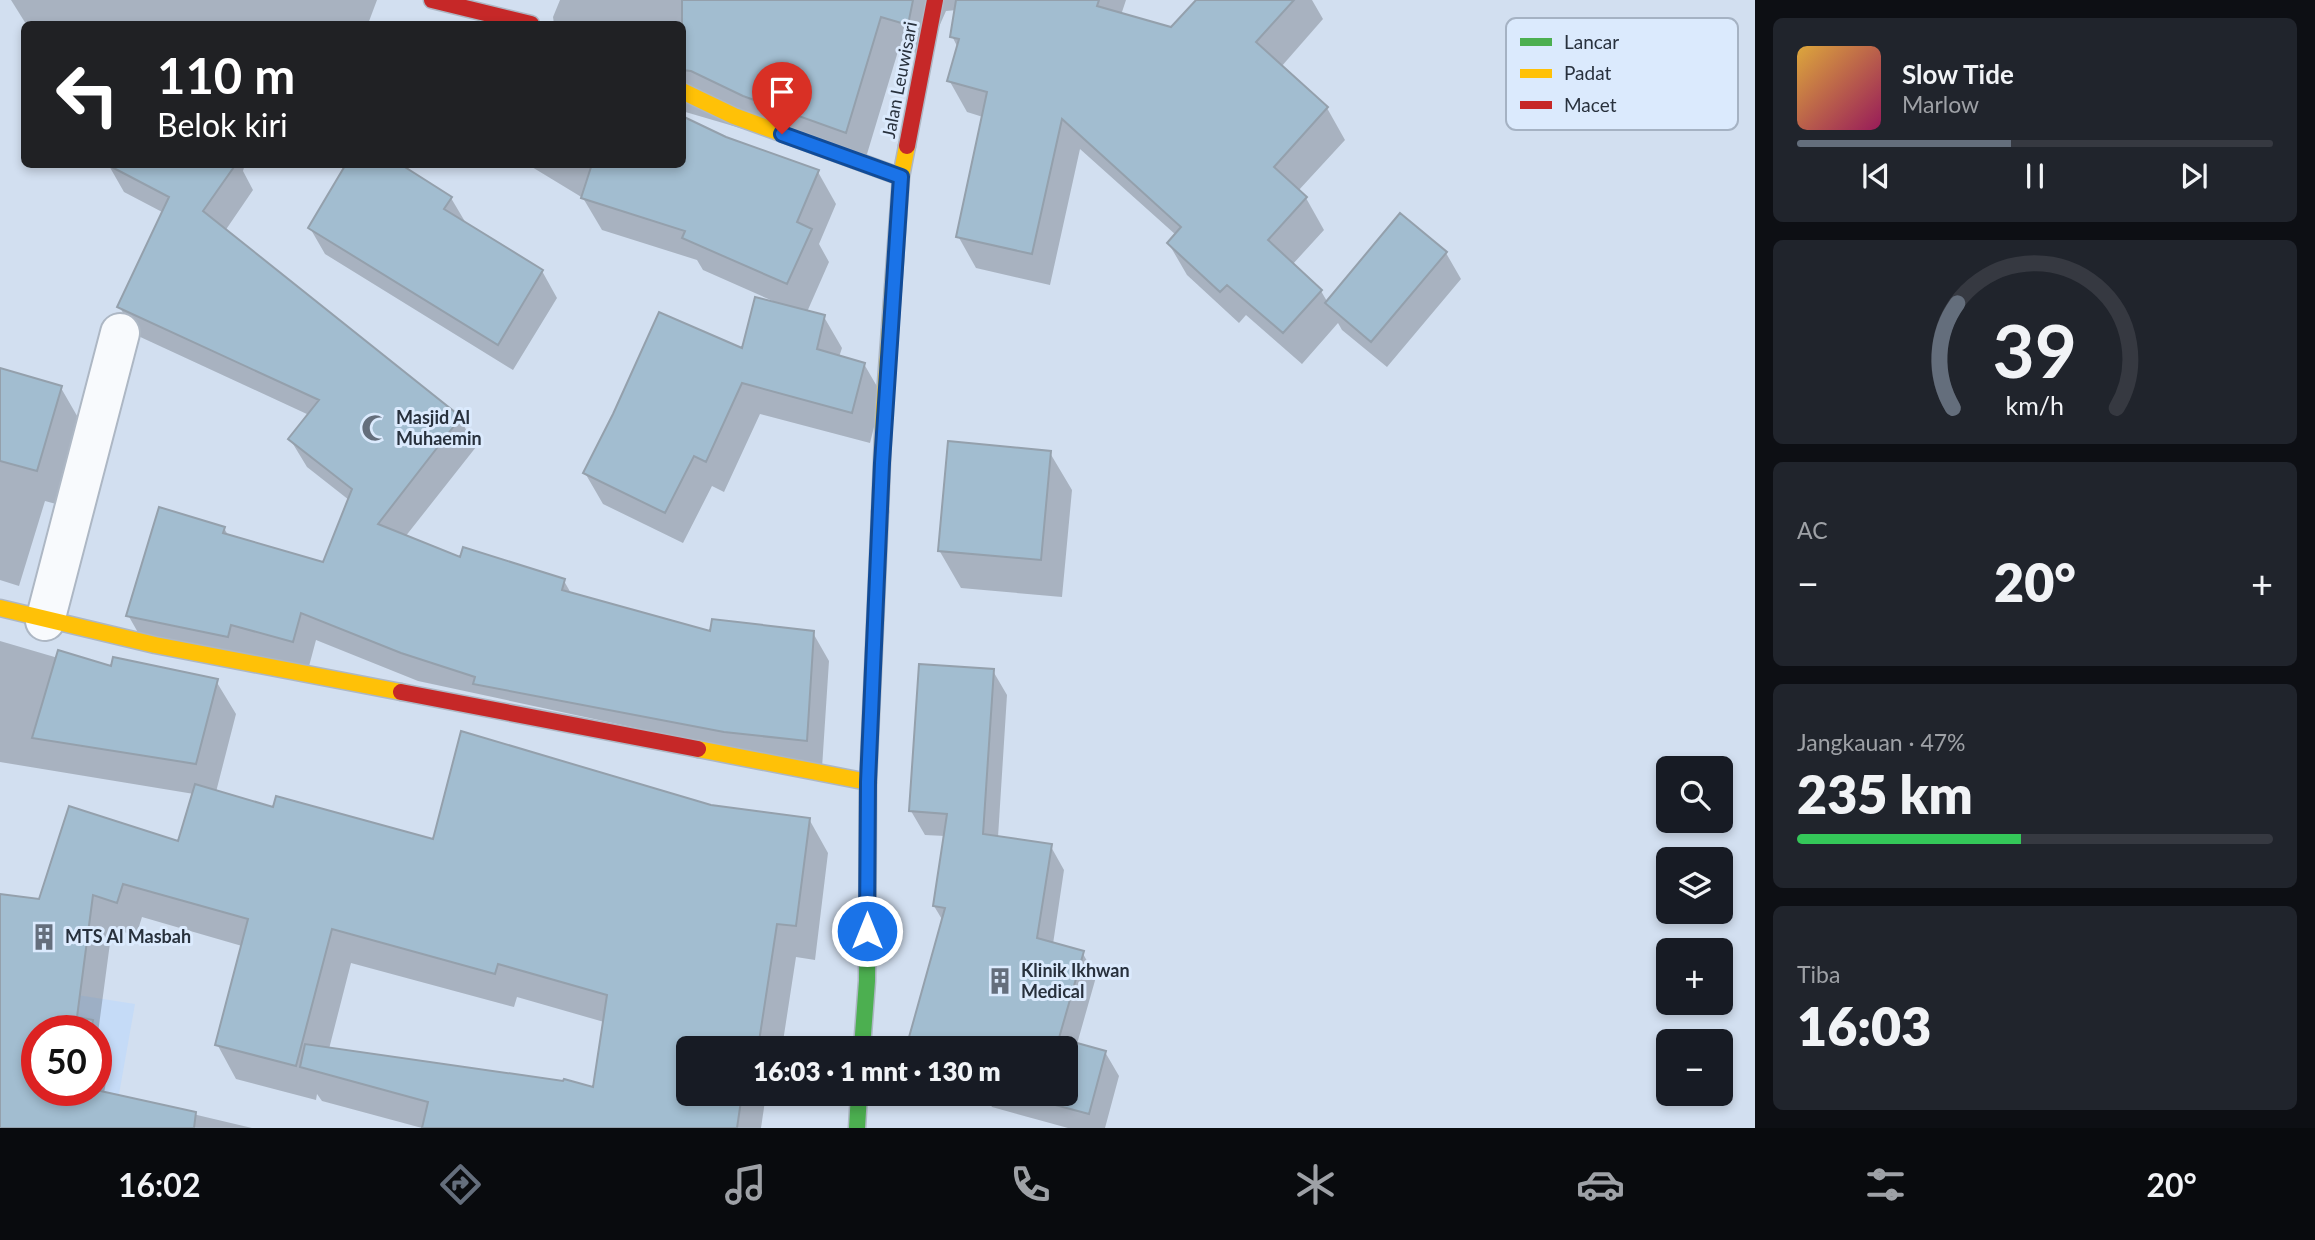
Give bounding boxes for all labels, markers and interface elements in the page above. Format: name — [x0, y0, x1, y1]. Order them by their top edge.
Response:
legend — [1506, 18, 1738, 130]
street label: Jalan Leuwisari — [877, 20, 921, 140]
text: Lancar — [1564, 30, 1619, 53]
text: 110 m — [157, 46, 295, 104]
icon: left — [42, 49, 133, 140]
text: Slow Tide — [1902, 58, 2014, 90]
text: Padat — [1564, 61, 1612, 84]
pin — [752, 62, 812, 134]
icon: arrive — [763, 73, 801, 111]
text: Marlow — [1902, 90, 1979, 118]
text: Macet — [1564, 93, 1617, 116]
text: Belok kiri — [157, 105, 288, 144]
icon: previous — [1857, 157, 1895, 195]
icon: pause — [2016, 157, 2054, 195]
icon: next — [2175, 157, 2213, 195]
text: 39 — [1993, 306, 2077, 394]
text: km/h — [2006, 390, 2064, 420]
place label: Masjid Al Muhaemin — [396, 406, 482, 449]
mosque icon: Masjid Al Muhaemin — [360, 413, 390, 443]
text: AC — [1797, 516, 1828, 544]
text: 20° — [1994, 551, 2076, 613]
text: − — [1797, 560, 1819, 606]
text: + — [2251, 560, 2273, 606]
text: Jangkauan · 47% — [1797, 728, 1966, 756]
map controls — [1656, 756, 1733, 1106]
button: search — [1656, 756, 1733, 833]
text: 235 km — [1797, 763, 1973, 825]
button: layers — [1656, 847, 1733, 924]
position arrow — [830, 894, 904, 968]
building icon: MTS Al Masbah — [29, 922, 59, 952]
place label: MTS Al Masbah — [65, 925, 191, 947]
button: + — [1656, 938, 1733, 1015]
place label: Klinik Ikhwan Medical — [1021, 959, 1130, 1002]
text: Tiba — [1797, 960, 1840, 988]
building icon: Klinik Ikhwan Medical — [985, 966, 1015, 996]
text: 16:03 — [1797, 995, 1931, 1057]
speed limit sign: 50 — [21, 1015, 112, 1106]
button: − — [1656, 1029, 1733, 1106]
text: 16:03 · 1 mnt · 130 m — [753, 1055, 1001, 1087]
icon: directions — [436, 1160, 485, 1209]
icon: music — [721, 1160, 770, 1209]
icon: phone — [1006, 1160, 1055, 1209]
icon: climate — [1291, 1160, 1340, 1209]
icon: car — [1576, 1160, 1625, 1209]
icon: filters — [1861, 1160, 1910, 1209]
text: 16:02 — [118, 1165, 200, 1204]
text: 20° — [2146, 1165, 2197, 1204]

